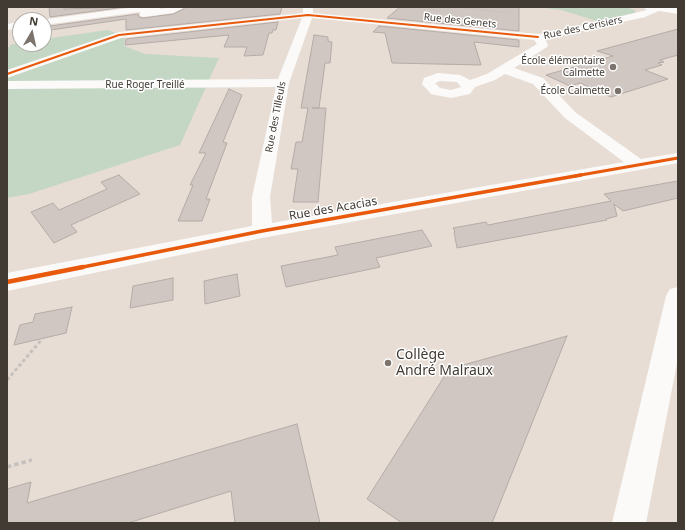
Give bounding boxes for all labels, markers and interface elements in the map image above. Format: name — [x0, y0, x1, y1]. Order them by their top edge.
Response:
street label: Rue des Genets — [423, 11, 497, 31]
north arrow — [12, 12, 52, 52]
text: N — [28, 13, 39, 29]
street label: Rue des Cerisiers — [542, 14, 624, 42]
place label: École élémentaire Calmette — [521, 55, 605, 78]
marker: École élémentaire Calmette — [608, 62, 618, 72]
street label: Rue Roger Treillé — [105, 79, 185, 91]
street label: Rue des Tilleuls — [263, 80, 289, 154]
place label: École Calmette — [540, 85, 610, 97]
marker: École Calmette — [613, 86, 623, 96]
street label: Rue des Acacias — [288, 194, 378, 224]
place label: Collège André Malraux — [396, 347, 493, 380]
marker: Collège André Malraux — [383, 358, 393, 368]

